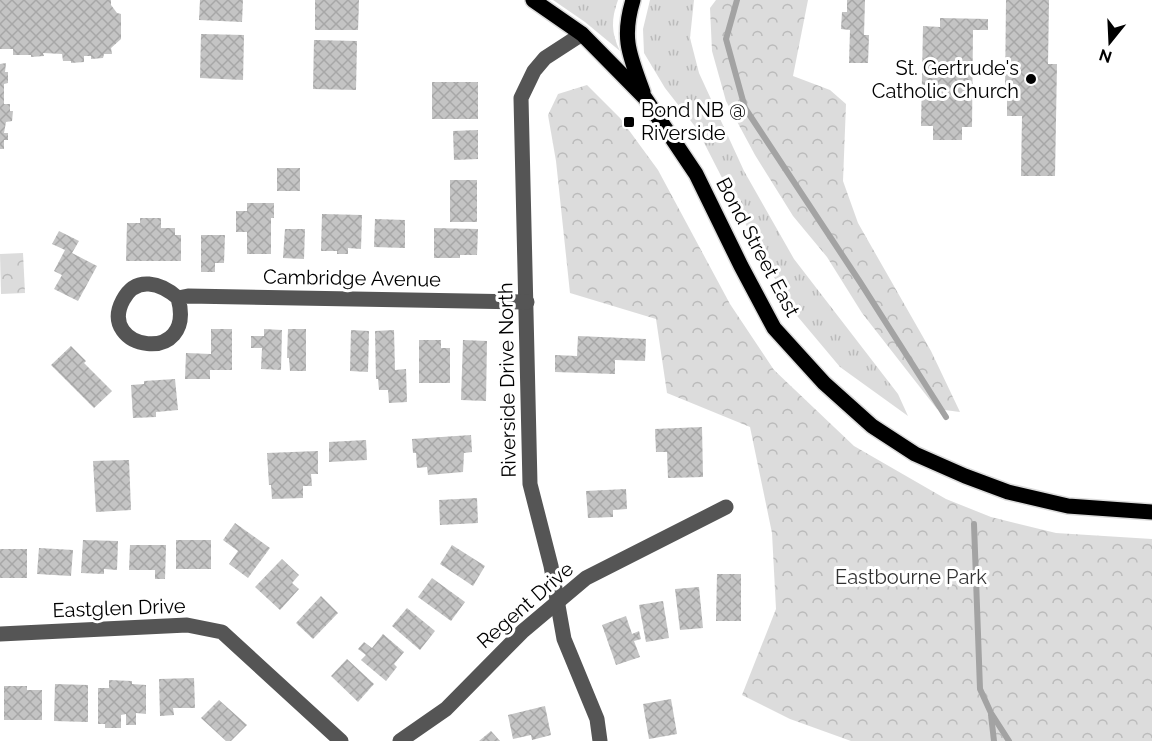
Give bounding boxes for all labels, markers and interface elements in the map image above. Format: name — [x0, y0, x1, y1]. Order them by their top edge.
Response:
north arrow — [1080, 12, 1140, 72]
text: N — [1097, 45, 1114, 67]
place label: St. Gertrude's Catholic Church — [872, 56, 1019, 103]
marker: St. Gertrude's Catholic Church — [1024, 72, 1038, 86]
place label: Bond NB @ Riverside — [641, 98, 746, 145]
marker: Bond NB @ Riverside — [622, 115, 636, 129]
street label: Bond Street East — [711, 173, 805, 321]
street label: Cambridge Avenue — [263, 264, 441, 292]
street label: Riverside Drive North — [493, 282, 521, 478]
street label: Regent Drive — [472, 557, 578, 653]
park label: Eastbourne Park — [835, 565, 987, 589]
street label: Eastglen Drive — [52, 594, 186, 622]

